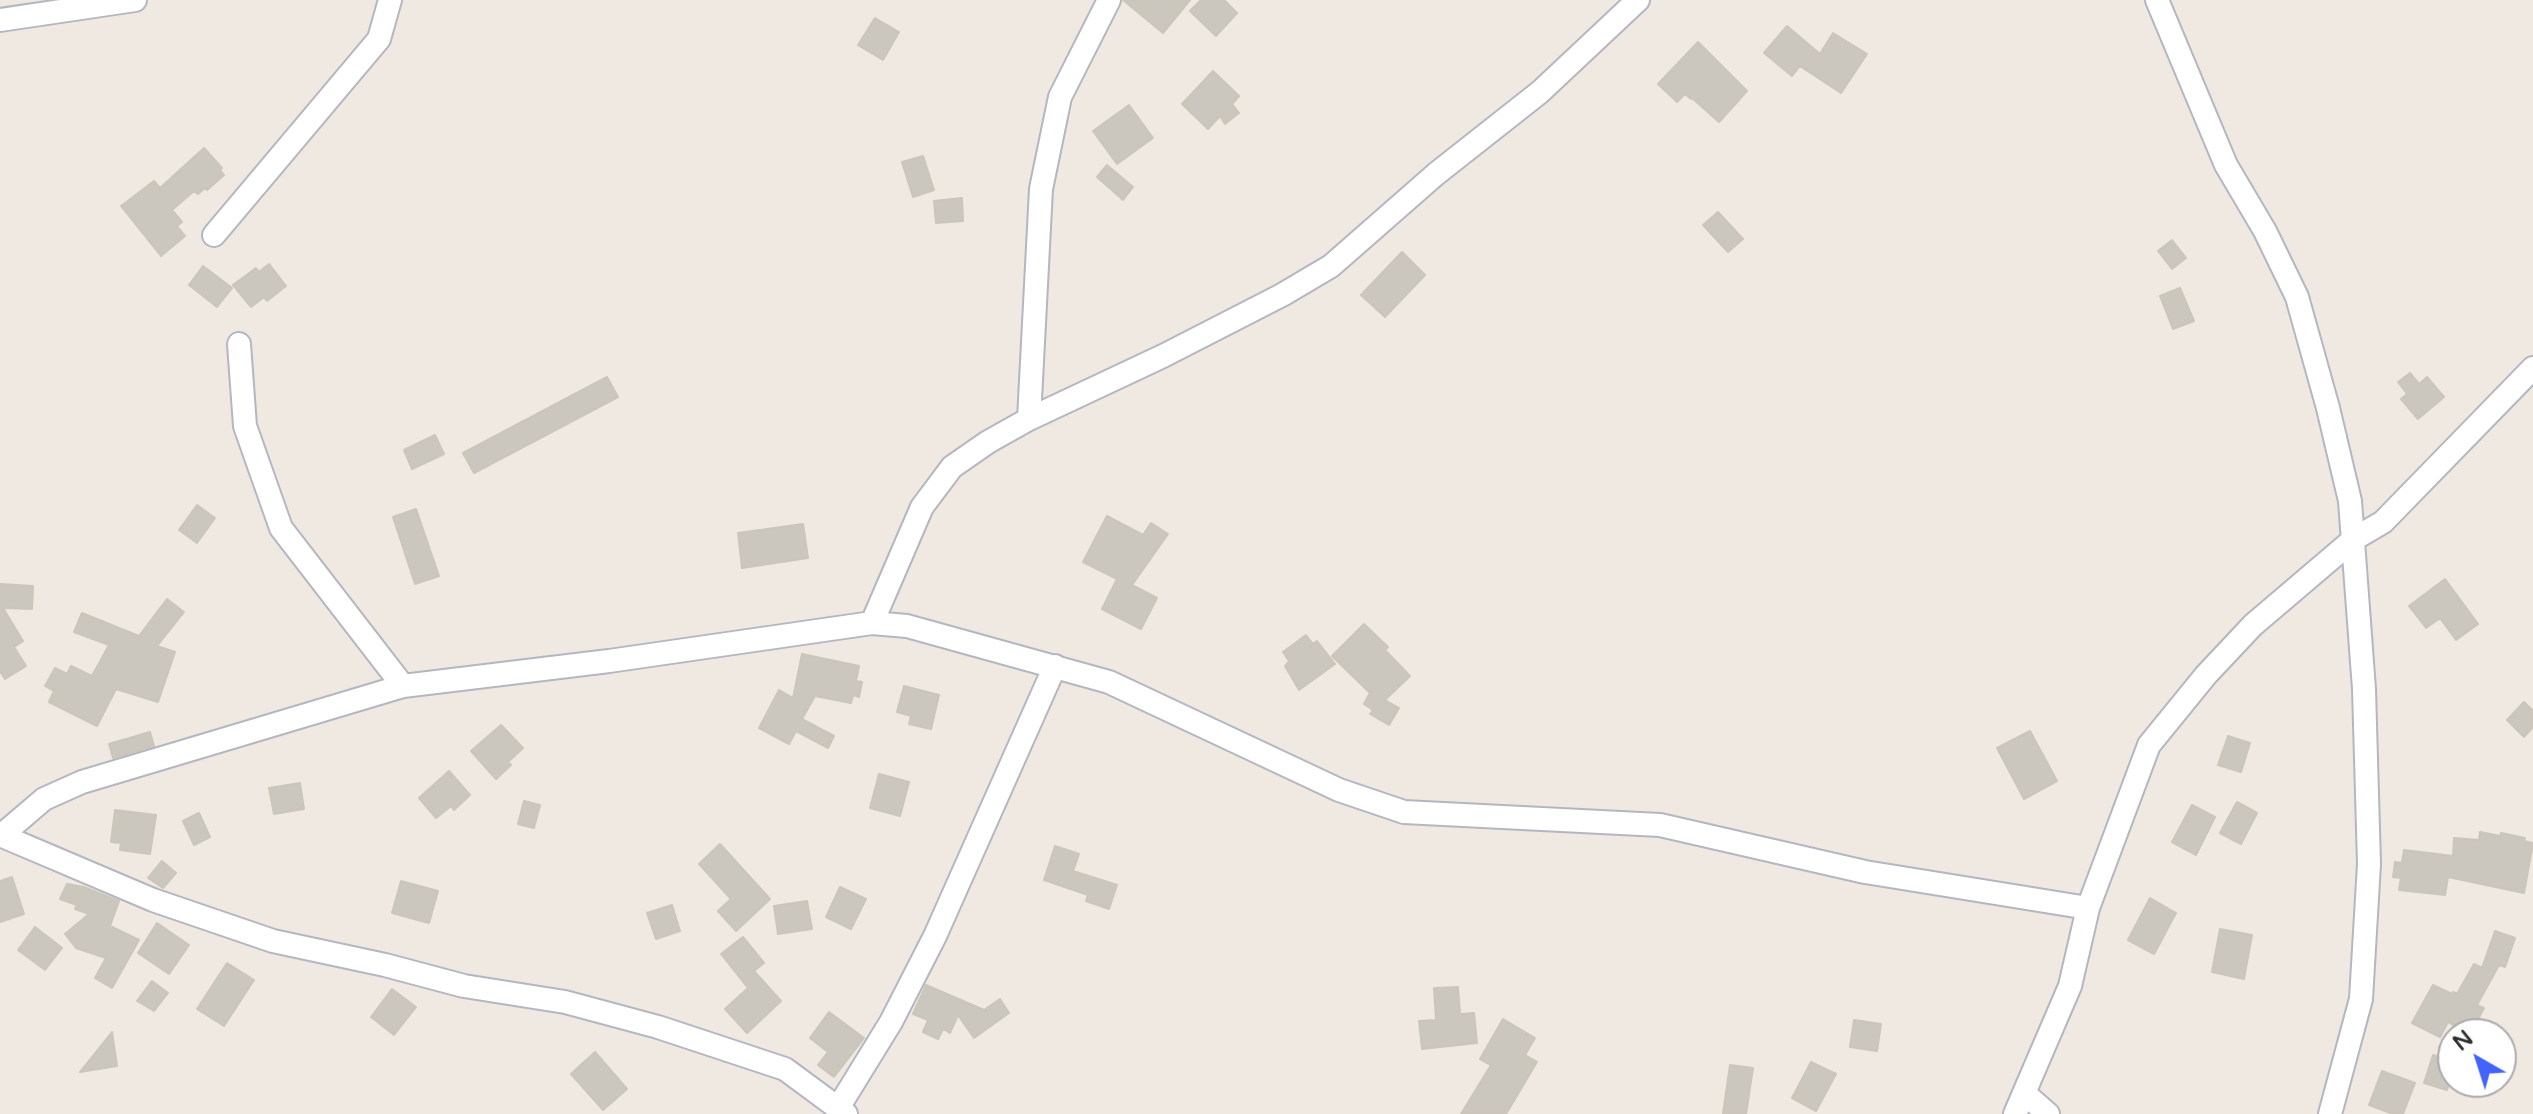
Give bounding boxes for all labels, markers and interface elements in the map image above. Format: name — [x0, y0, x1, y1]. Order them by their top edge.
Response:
north arrow — [2437, 1018, 2517, 1098]
text: N — [2448, 1025, 2478, 1057]

